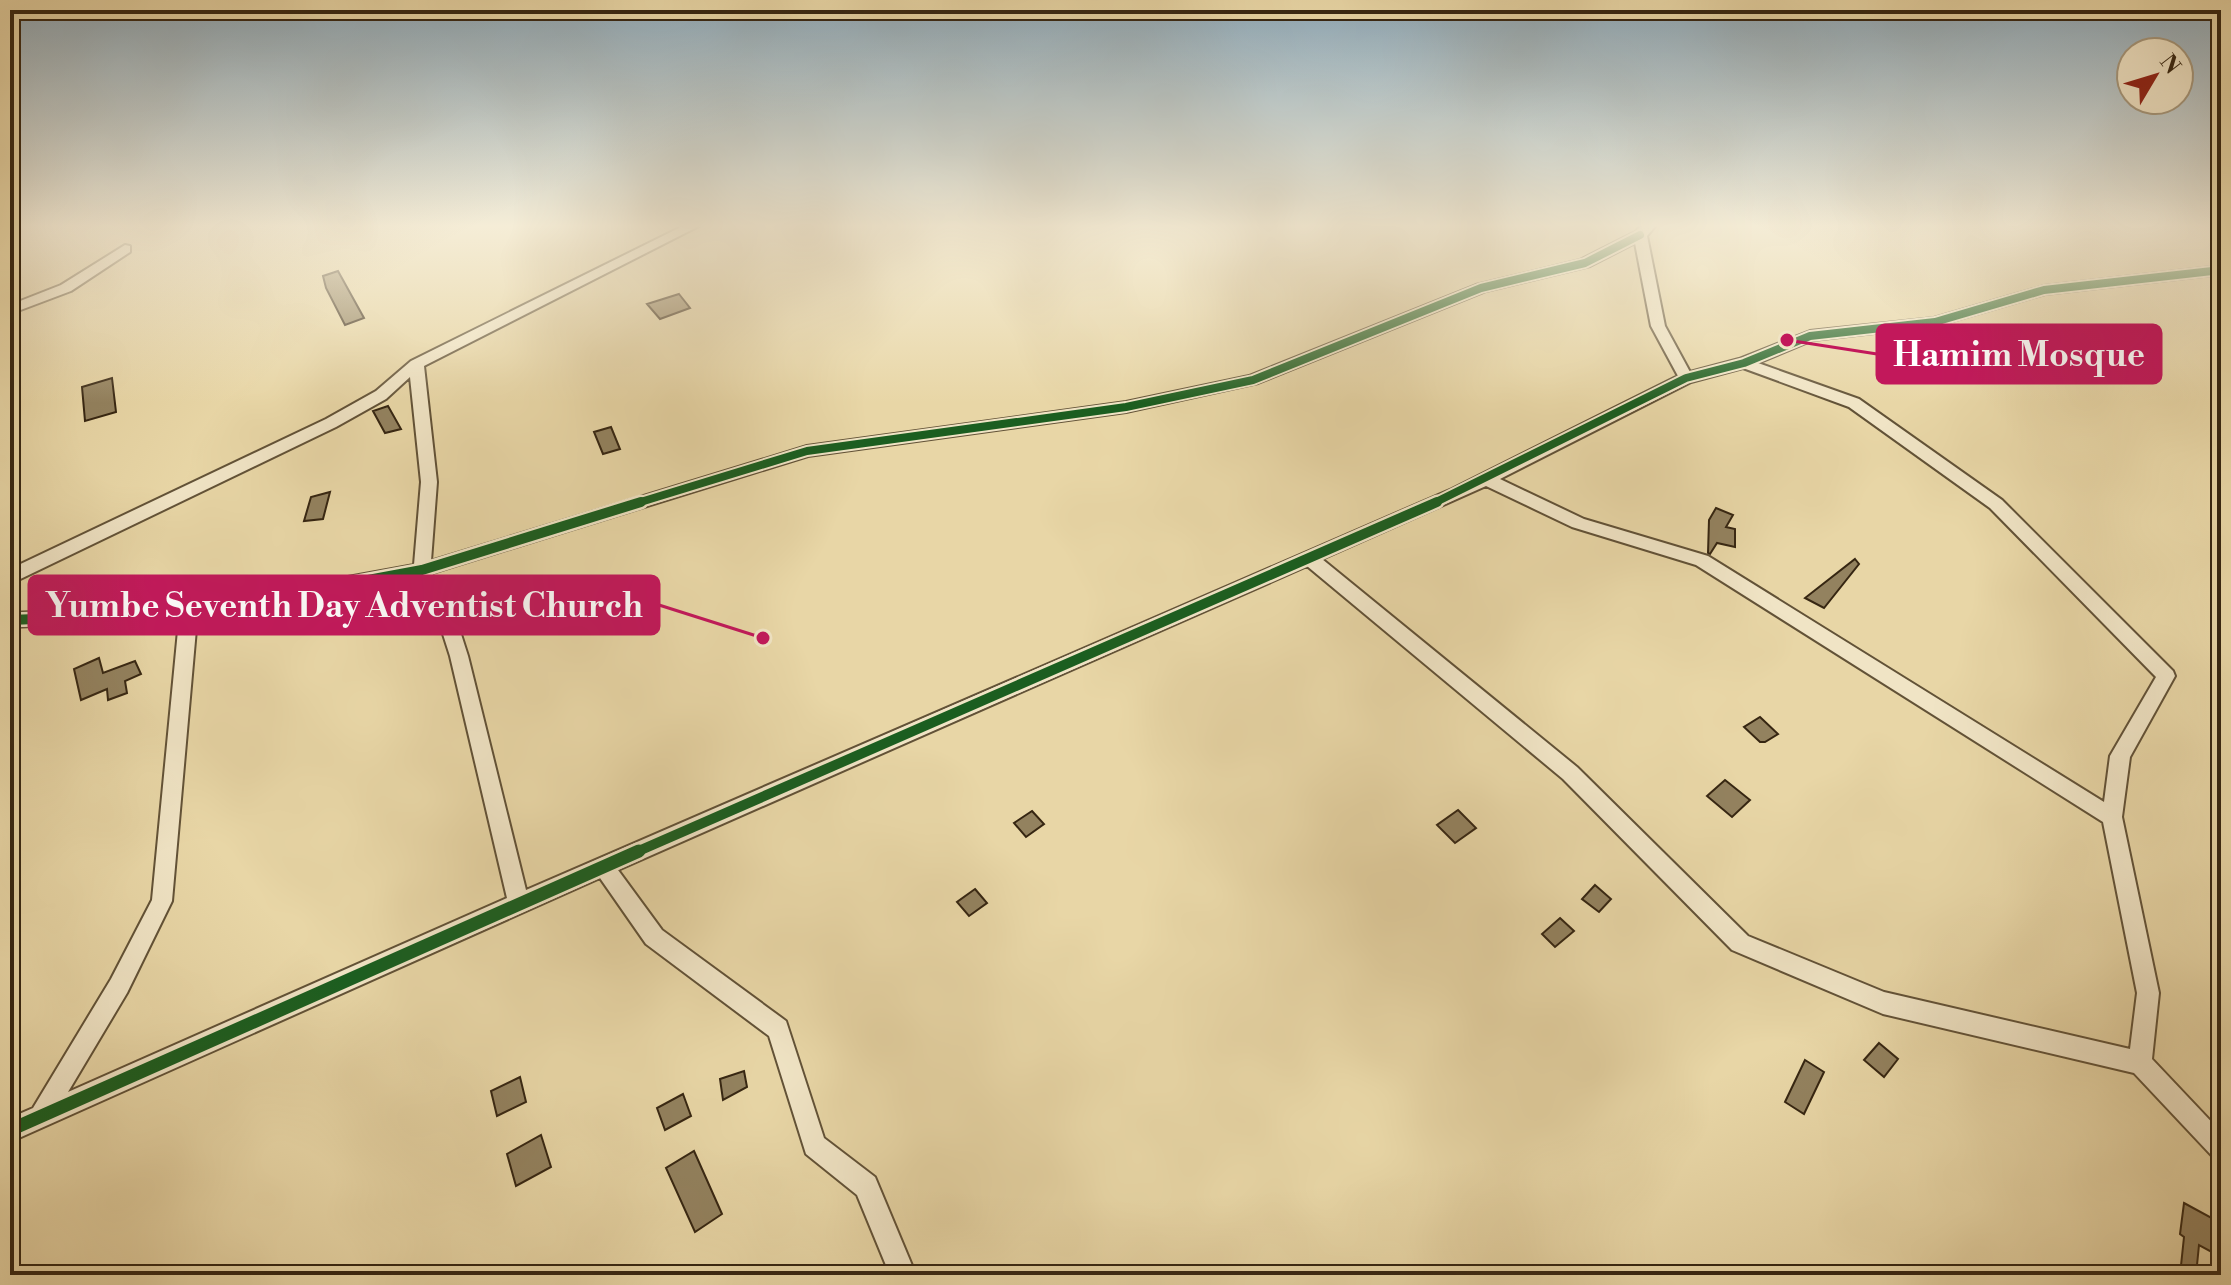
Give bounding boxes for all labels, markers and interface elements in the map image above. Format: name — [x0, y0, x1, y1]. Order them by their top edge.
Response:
north arrow — [2115, 36, 2195, 116]
text: N — [2154, 49, 2186, 80]
callout: Hamim Mosque — [1877, 325, 2161, 383]
text: Hamim Mosque — [1893, 335, 2145, 377]
callout: Yumbe Seventh Day Adventist Church — [29, 576, 659, 634]
text: Yumbe Seventh Day Adventist Church — [45, 586, 643, 628]

